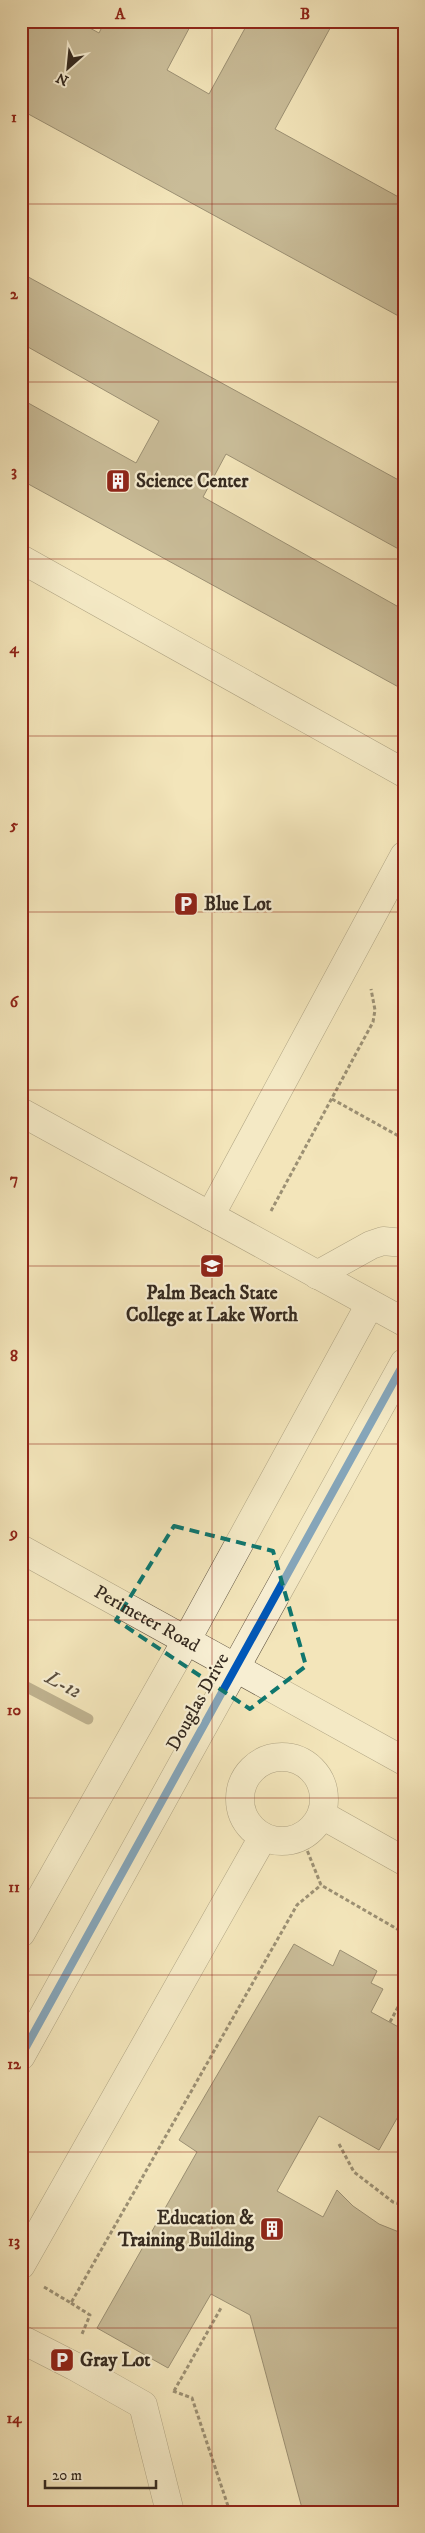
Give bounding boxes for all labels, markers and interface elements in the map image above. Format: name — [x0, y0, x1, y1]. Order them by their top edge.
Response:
text: A — [114, 4, 126, 24]
text: B — [300, 4, 310, 24]
north arrow — [42, 42, 92, 92]
text: N — [53, 68, 72, 89]
text: 1 — [11, 107, 17, 127]
text: 2 — [10, 284, 19, 304]
text: 3 — [11, 461, 17, 481]
building icon: Science Center — [105, 468, 131, 494]
place label: Science Center — [136, 470, 249, 493]
text: 4 — [8, 638, 19, 658]
text: 5 — [9, 815, 18, 835]
parking icon: Blue Lot — [173, 891, 199, 917]
place label: Blue Lot — [204, 893, 273, 916]
text: 6 — [10, 992, 20, 1012]
text: 7 — [10, 1169, 18, 1189]
school or university icon: Palm Beach State College at Lake Worth — [199, 1253, 225, 1279]
place label: Palm Beach State College at Lake Worth — [126, 1282, 299, 1327]
text: 8 — [10, 1346, 18, 1366]
text: 9 — [9, 1523, 18, 1543]
street label: Perimeter Road — [90, 1580, 204, 1657]
street label: Douglas Drive — [162, 1649, 234, 1755]
water label: L-12 — [40, 1665, 85, 1705]
text: 10 — [7, 1700, 22, 1720]
text: 11 — [8, 1877, 20, 1897]
text: 12 — [7, 2054, 22, 2074]
place label: Education & Training Building — [117, 2207, 255, 2252]
building icon: Education & Training Building — [259, 2216, 285, 2242]
text: 13 — [8, 2231, 20, 2251]
parking icon: Gray Lot — [49, 2347, 75, 2373]
place label: Gray Lot — [80, 2349, 151, 2372]
text: 14 — [6, 2408, 22, 2428]
scale bar — [45, 2458, 156, 2490]
text: 20 m — [52, 2466, 82, 2485]

